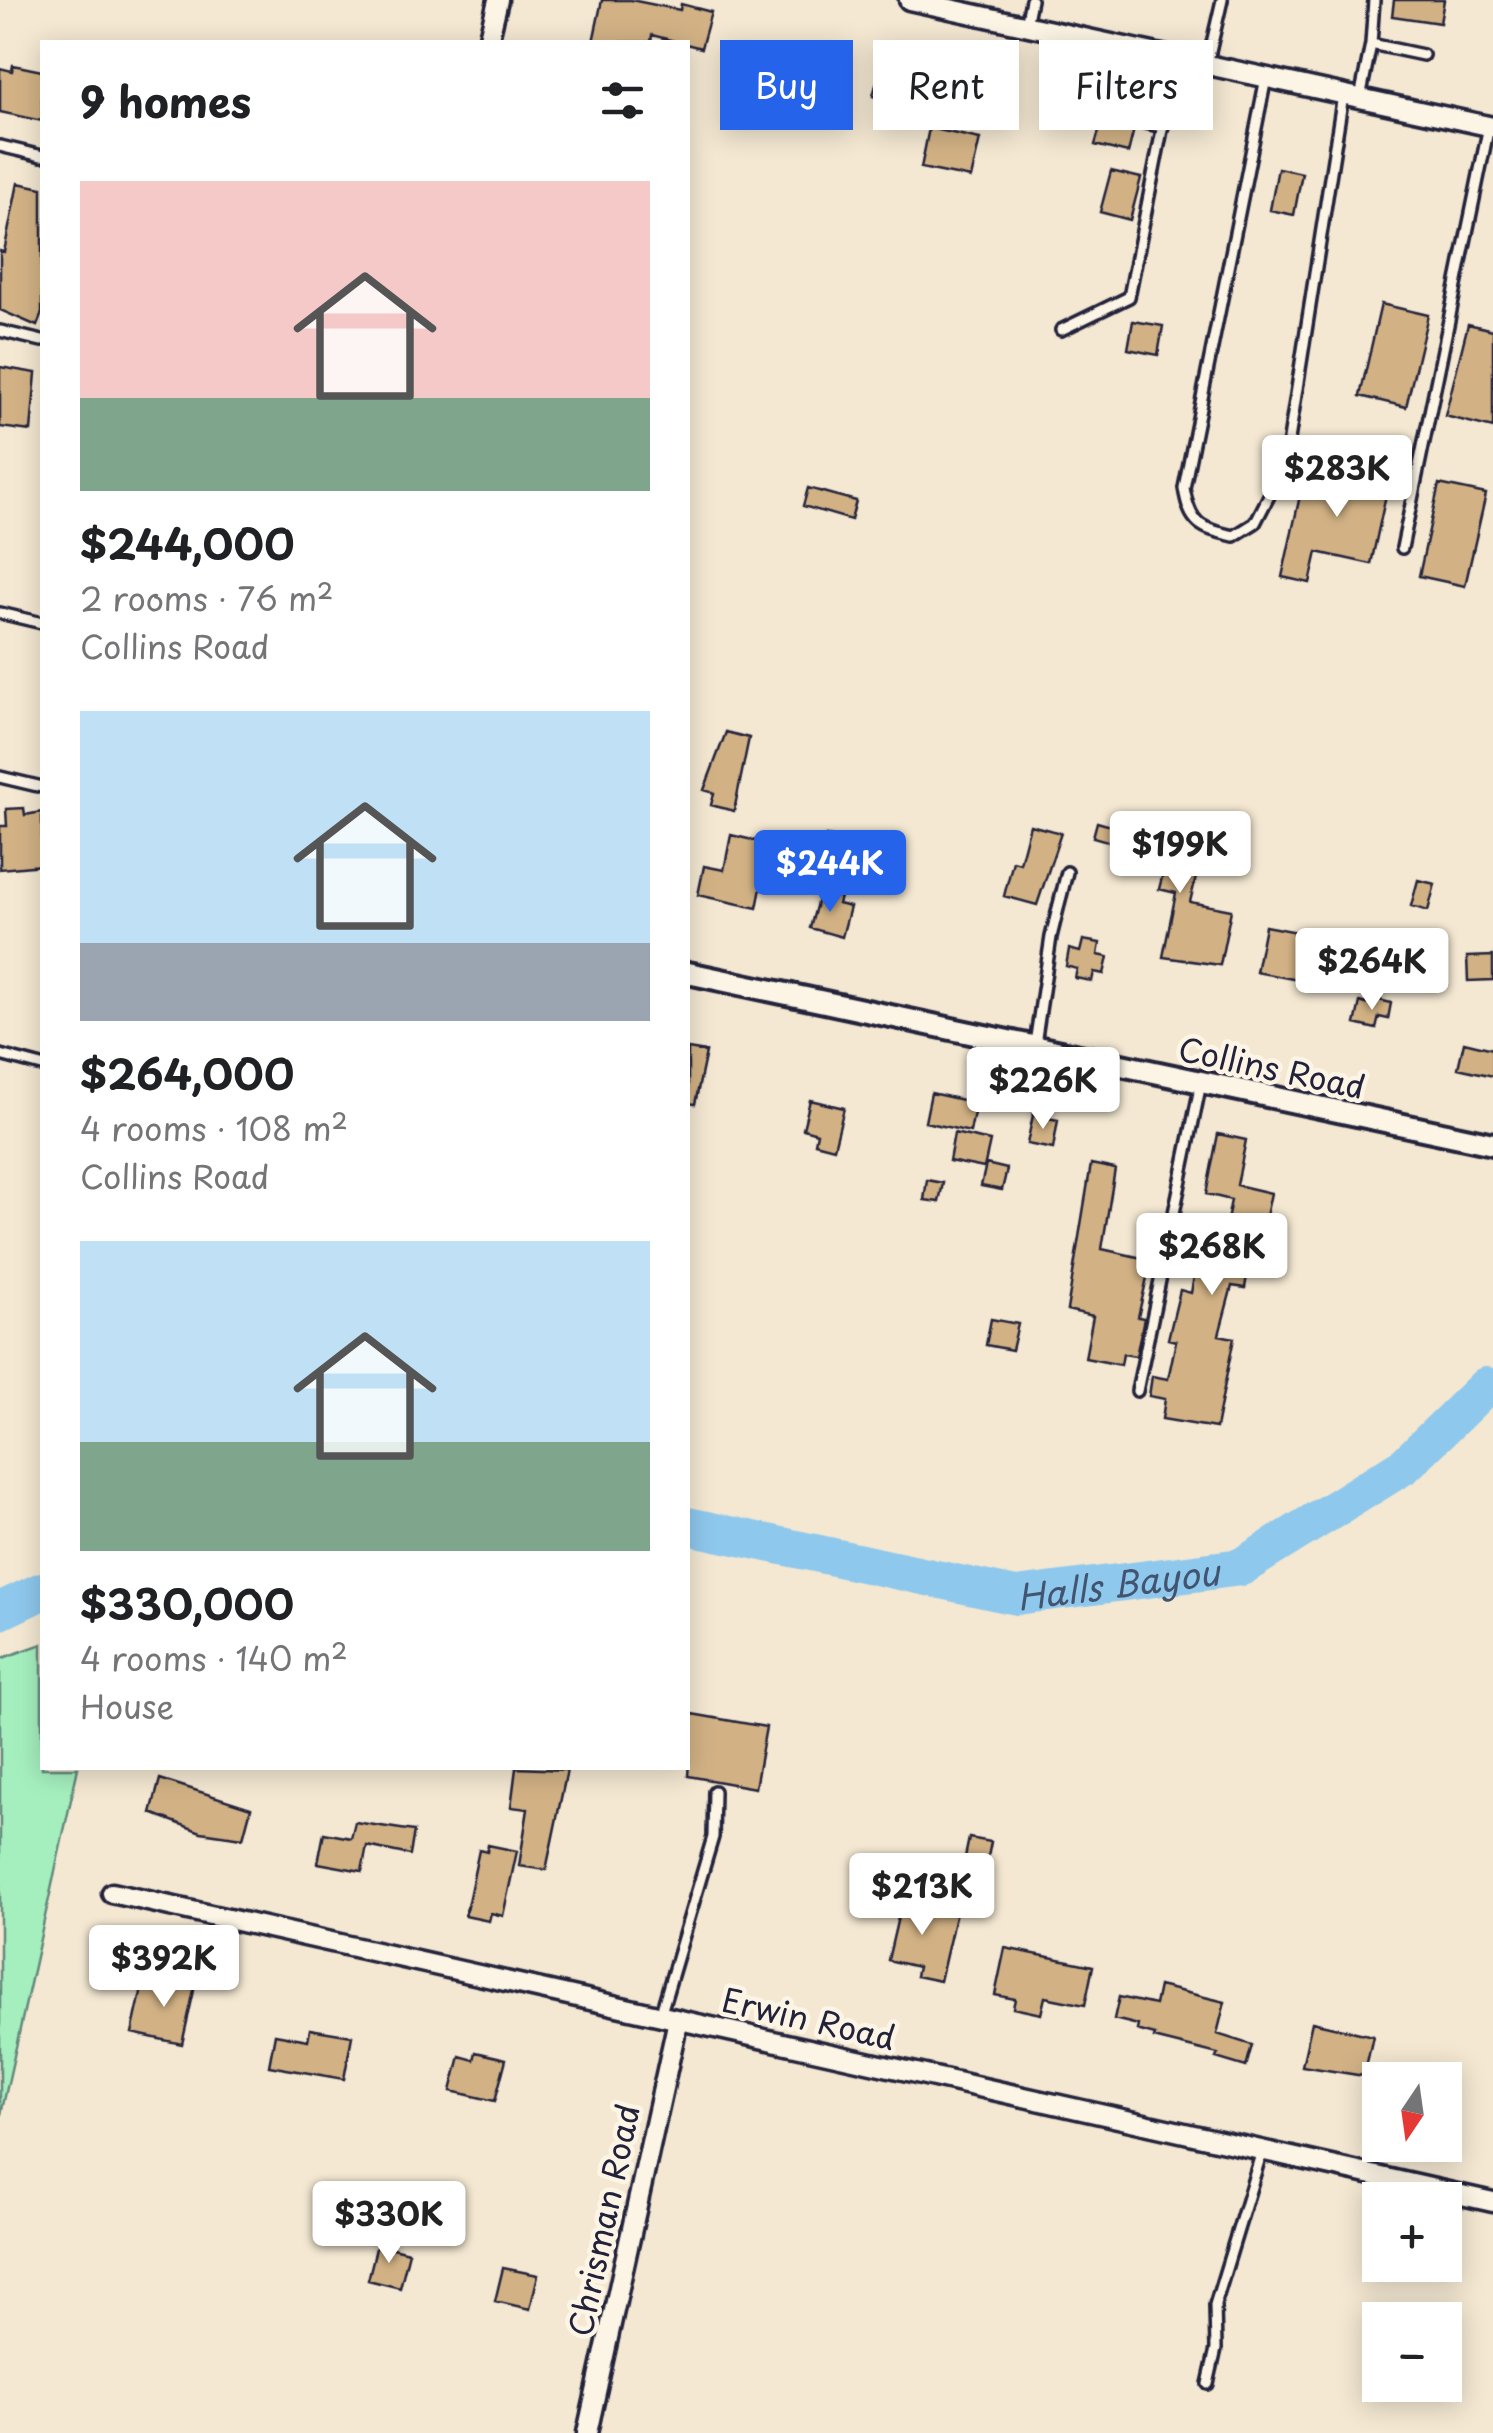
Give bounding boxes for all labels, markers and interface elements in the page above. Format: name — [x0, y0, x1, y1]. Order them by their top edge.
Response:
chip: Buy — [720, 40, 853, 130]
chip: Rent — [873, 40, 1019, 130]
chip: Filters — [1039, 40, 1213, 130]
text: 9 homes — [80, 69, 251, 132]
icon: filters — [595, 73, 650, 128]
icon: home — [275, 246, 455, 426]
pin: $283K — [1267, 435, 1407, 520]
text: $283K — [1284, 443, 1390, 491]
text: $244,000 — [80, 511, 295, 574]
text: 2 rooms · 76 m² — [80, 574, 334, 622]
text: Collins Road — [80, 622, 270, 670]
icon: home — [275, 776, 455, 956]
pin: $199K — [1110, 811, 1250, 896]
text: $199K — [1132, 819, 1228, 867]
pin: $244K — [760, 830, 900, 915]
text: $244K — [776, 838, 884, 886]
pin: $264K — [1302, 928, 1442, 1013]
text: $264K — [1317, 936, 1427, 984]
street label: Collins Road — [1174, 1024, 1370, 1110]
text: $264,000 — [80, 1041, 294, 1104]
pin: $226K — [973, 1047, 1113, 1132]
text: $226K — [989, 1055, 1097, 1103]
text: 4 rooms · 108 m² — [80, 1104, 348, 1152]
text: Collins Road — [80, 1152, 270, 1200]
pin: $268K — [1142, 1213, 1282, 1298]
text: $268K — [1158, 1221, 1266, 1269]
icon: home — [275, 1306, 455, 1486]
water label: Halls Bayou — [1013, 1543, 1225, 1622]
text: $330,000 — [80, 1571, 294, 1634]
text: 4 rooms · 140 m² — [80, 1634, 348, 1682]
text: House — [80, 1682, 174, 1730]
pin: $213K — [852, 1853, 992, 1938]
text: $213K — [871, 1861, 973, 1909]
pin: $392K — [94, 1925, 234, 2010]
text: $392K — [111, 1933, 217, 1981]
street label: Erwin Road — [718, 1975, 900, 2061]
north arrow — [1362, 2062, 1462, 2162]
map controls — [1362, 2062, 1462, 2402]
street label: Chrisman Road — [555, 2100, 651, 2340]
pin: $330K — [319, 2181, 459, 2266]
button: + — [1362, 2182, 1462, 2282]
text: $330K — [335, 2189, 443, 2237]
button: − — [1362, 2302, 1462, 2402]

